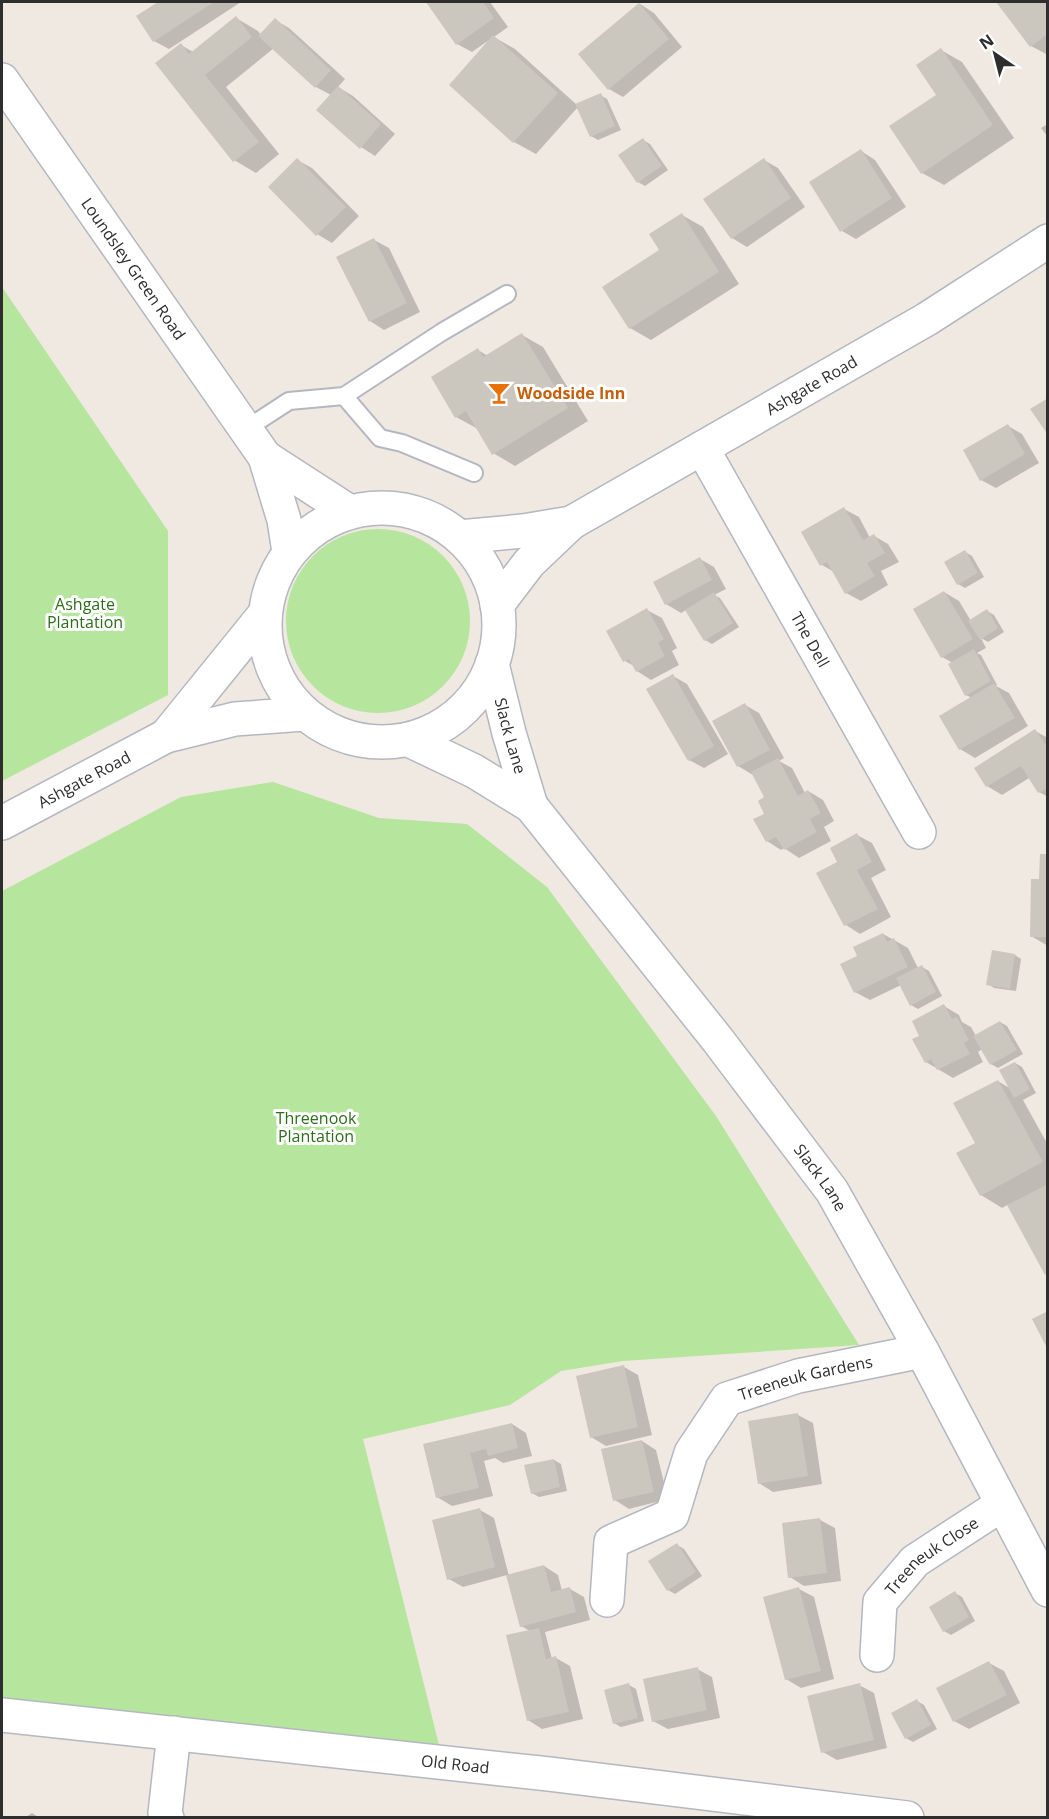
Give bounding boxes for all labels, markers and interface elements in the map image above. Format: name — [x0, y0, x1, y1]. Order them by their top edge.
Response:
north arrow — [965, 24, 1025, 84]
text: N — [975, 29, 998, 54]
street label: Loundsley Green Road — [76, 193, 191, 344]
street label: Ashgate Road — [762, 350, 861, 420]
bar icon: Woodside Inn — [486, 380, 512, 406]
place label: Woodside Inn — [517, 382, 625, 404]
park label: Ashgate Plantation — [47, 593, 123, 633]
street label: The Dell — [786, 608, 835, 671]
street label: Slack Lane — [490, 695, 532, 776]
street label: Ashgate Road — [34, 746, 134, 813]
park label: Threenook Plantation — [276, 1107, 357, 1147]
street label: Slack Lane — [789, 1139, 852, 1215]
street label: Treeneuk Gardens — [736, 1350, 874, 1406]
street label: Treeneuk Close — [880, 1512, 983, 1600]
street label: Old Road — [420, 1749, 491, 1779]

